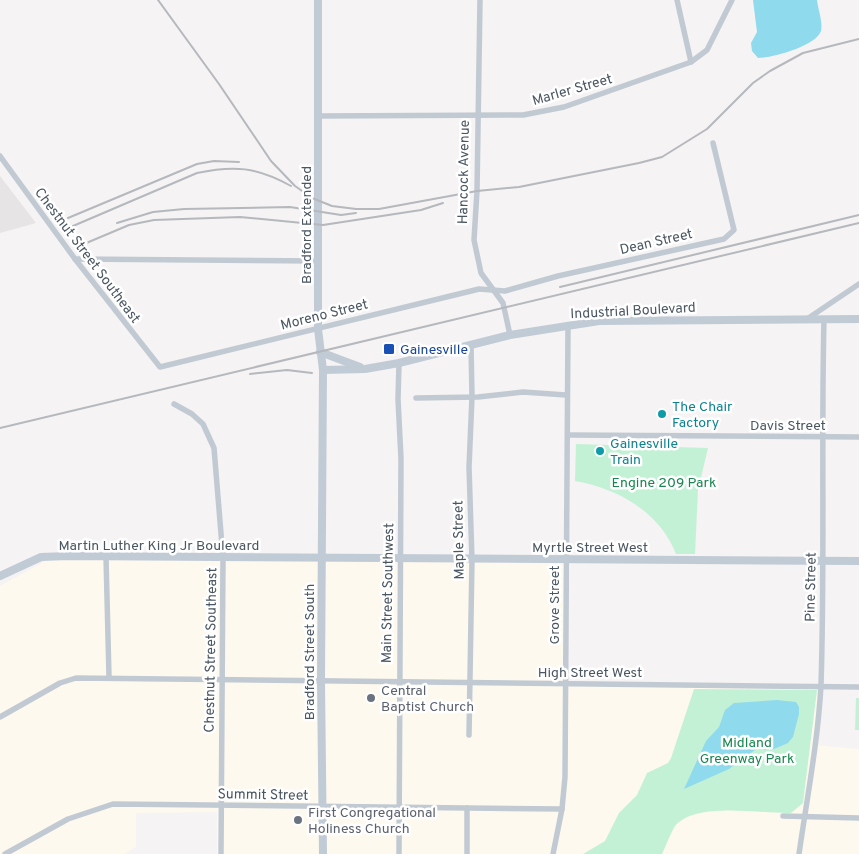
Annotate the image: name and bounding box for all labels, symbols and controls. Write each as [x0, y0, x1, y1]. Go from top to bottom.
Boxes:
street label: Marler Street [530, 71, 614, 110]
street label: Hancock Avenue [455, 120, 474, 224]
street label: Bradford Extended [299, 166, 316, 284]
street label: Chestnut Street Southeast [30, 185, 143, 327]
street label: Dean Street [618, 226, 694, 259]
street label: Moreno Street [279, 296, 370, 335]
street label: Industrial Boulevard [570, 300, 696, 323]
marker: Gainesville [382, 342, 396, 356]
place label: Gainesville [400, 342, 468, 359]
place label: The Chair Factory [672, 399, 733, 432]
marker: The Chair Factory [656, 408, 668, 420]
street label: Davis Street [750, 418, 826, 435]
place label: Gainesville Train [610, 436, 678, 469]
marker: Gainesville Train [594, 445, 606, 457]
park label: Engine 209 Park [612, 475, 716, 492]
street label: Maple Street [450, 500, 469, 580]
street label: Main Street Southwest [379, 523, 398, 663]
street label: Martin Luther King Jr Boulevard [59, 538, 259, 555]
street label: Myrtle Street West [532, 540, 648, 557]
street label: Pine Street [802, 552, 821, 622]
street label: Grove Street [547, 566, 564, 644]
street label: Chestnut Street Southeast [202, 567, 221, 733]
street label: Bradford Street South [302, 584, 319, 720]
street label: High Street West [538, 665, 642, 682]
place label: Central Baptist Church [381, 683, 474, 716]
marker: Central Baptist Church [365, 692, 377, 704]
park label: Midland Greenway Park [700, 735, 794, 768]
street label: Summit Street [217, 786, 309, 805]
place label: First Congregational Holiness Church [308, 805, 436, 838]
marker: First Congregational Holiness Church [292, 814, 304, 826]

